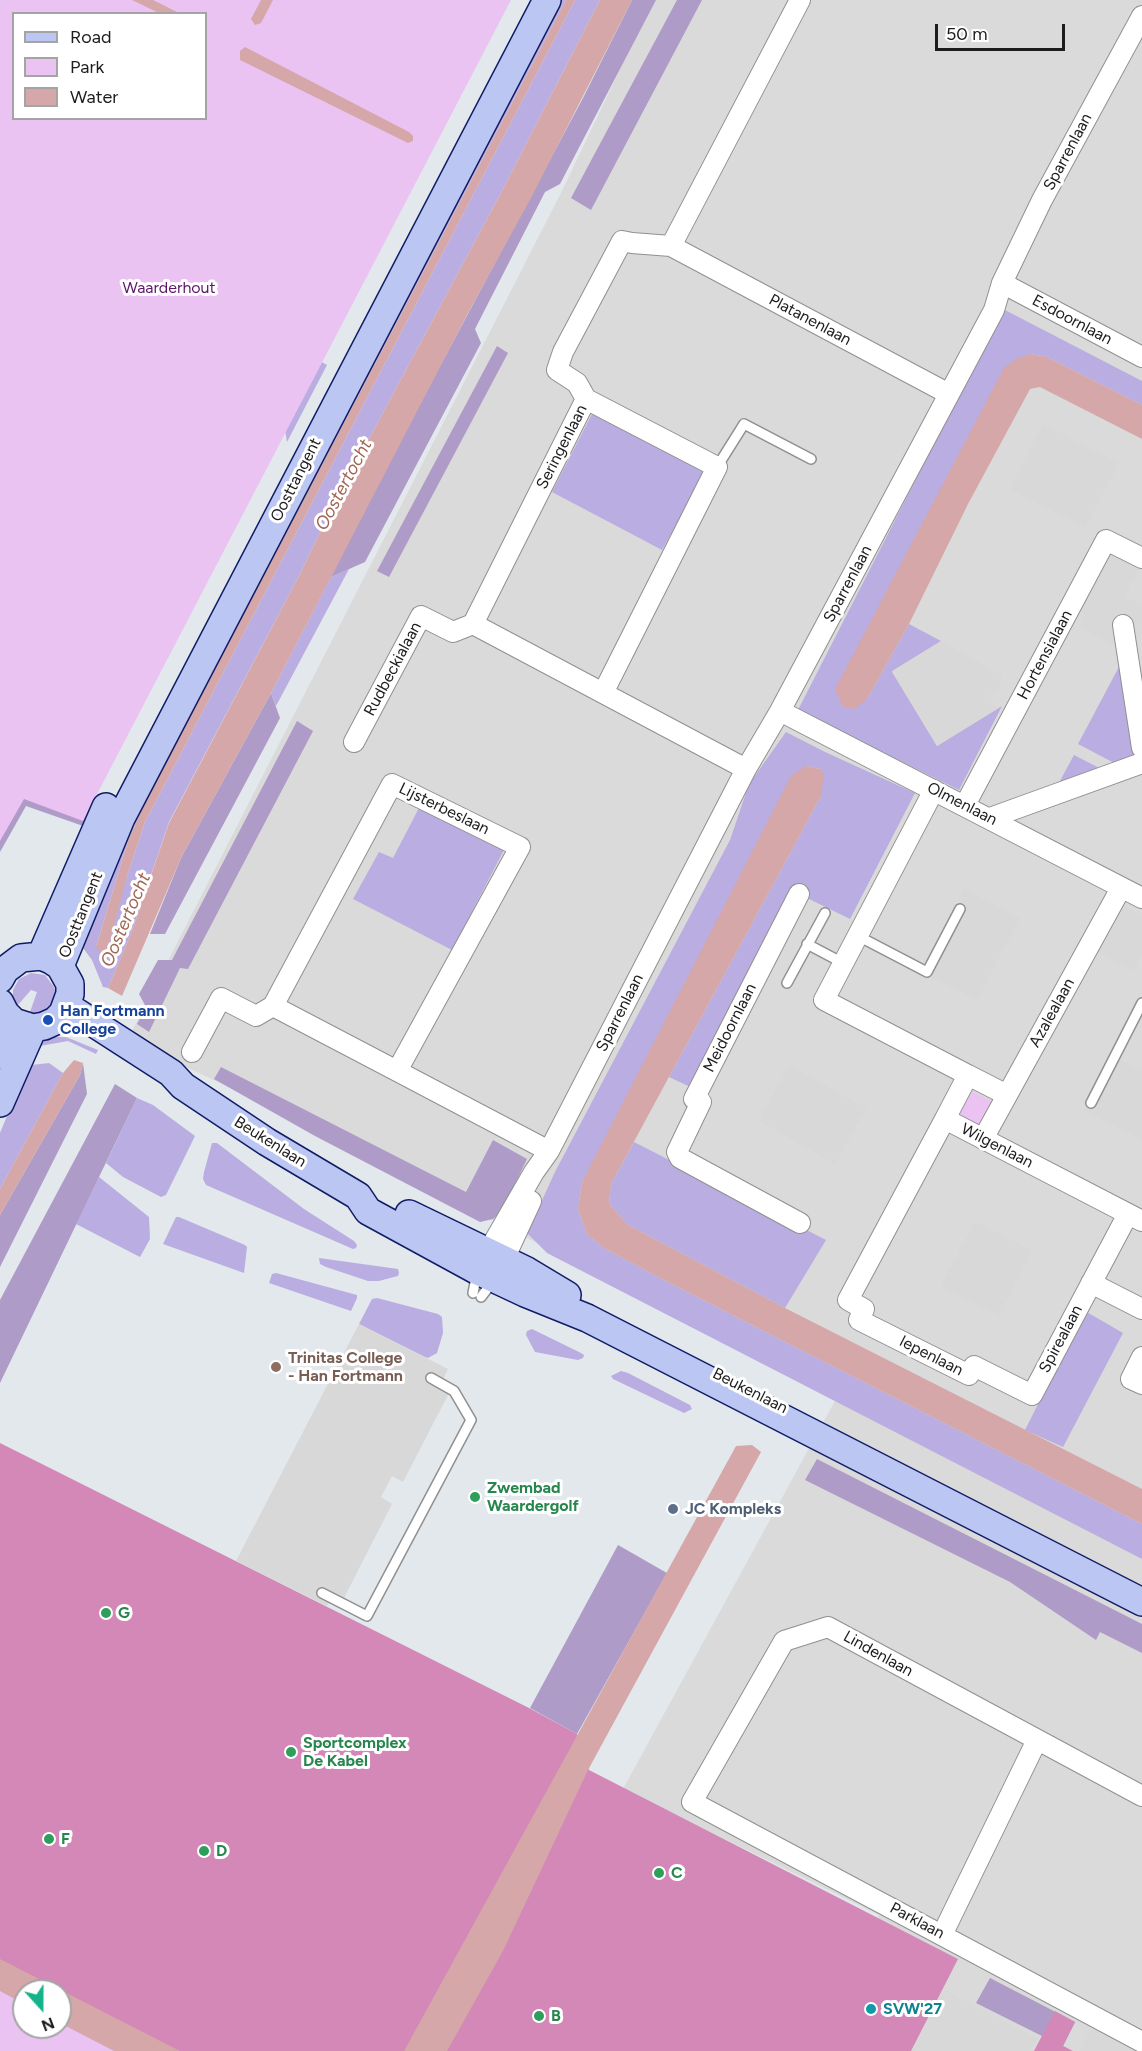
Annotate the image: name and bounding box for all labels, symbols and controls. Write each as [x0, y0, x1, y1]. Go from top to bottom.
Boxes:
legend [12, 12, 207, 120]
scale bar [938, 12, 1068, 50]
text: 50 m [946, 23, 988, 45]
text: Road [70, 26, 111, 48]
text: Park [70, 56, 104, 78]
text: Water [70, 86, 118, 108]
street label: Sparrenlaan [1040, 110, 1096, 194]
park label: Waarderhout [122, 278, 216, 298]
street label: Platanenlaan [766, 290, 854, 350]
street label: Esdoornlaan [1029, 291, 1115, 349]
street label: Seringenlaan [532, 401, 592, 493]
street label: Oosttangent [267, 435, 325, 525]
water label: Oostertocht [311, 436, 377, 534]
street label: Sparrenlaan [820, 542, 876, 626]
street label: Hortensialaan [1013, 607, 1077, 703]
street label: Rudbeckialaan [360, 619, 426, 719]
street label: Olmenlaan [924, 778, 1000, 830]
street label: Lijsterbeslaan [396, 779, 492, 839]
street label: Oosttangent [55, 869, 107, 961]
water label: Oostertocht [97, 870, 155, 970]
street label: Sparrenlaan [592, 971, 648, 1055]
street label: Azalealaan [1025, 975, 1079, 1051]
street label: Meidoornlaan [699, 980, 761, 1076]
place label: Han Fortmann College [60, 1001, 165, 1039]
marker: Han Fortmann College [41, 1013, 55, 1027]
street label: Beukenlaan [230, 1112, 310, 1172]
street label: Wilgenlaan [958, 1120, 1036, 1172]
street label: Spirealaan [1035, 1302, 1087, 1376]
street label: Iepenlaan [896, 1332, 966, 1380]
place label: Trinitas College - Han Fortmann [288, 1348, 403, 1386]
marker: Trinitas College - Han Fortmann [269, 1360, 283, 1374]
street label: Beukenlaan [709, 1364, 791, 1418]
place label: Zwembad Waardergolf [487, 1478, 579, 1516]
marker: Zwembad Waardergolf [468, 1490, 482, 1504]
place label: JC Kompleks [685, 1499, 781, 1519]
marker: JC Kompleks [666, 1502, 680, 1516]
place label: G [118, 1603, 130, 1623]
marker: G [99, 1606, 113, 1620]
street label: Lindenlaan [840, 1627, 916, 1681]
place label: Sportcomplex De Kabel [303, 1733, 407, 1771]
marker: Sportcomplex De Kabel [284, 1745, 298, 1759]
place label: F [61, 1829, 70, 1849]
marker: F [42, 1832, 56, 1846]
place label: D [216, 1841, 227, 1861]
marker: D [197, 1844, 211, 1858]
place label: C [671, 1863, 683, 1883]
marker: C [652, 1866, 666, 1880]
street label: Parklaan [886, 1899, 948, 1943]
north arrow [12, 1979, 72, 2039]
place label: SVW'27 [883, 1999, 942, 2019]
marker: SVW'27 [864, 2002, 878, 2016]
place label: B [551, 2006, 561, 2026]
marker: B [532, 2009, 546, 2023]
text: N [39, 2013, 57, 2035]

